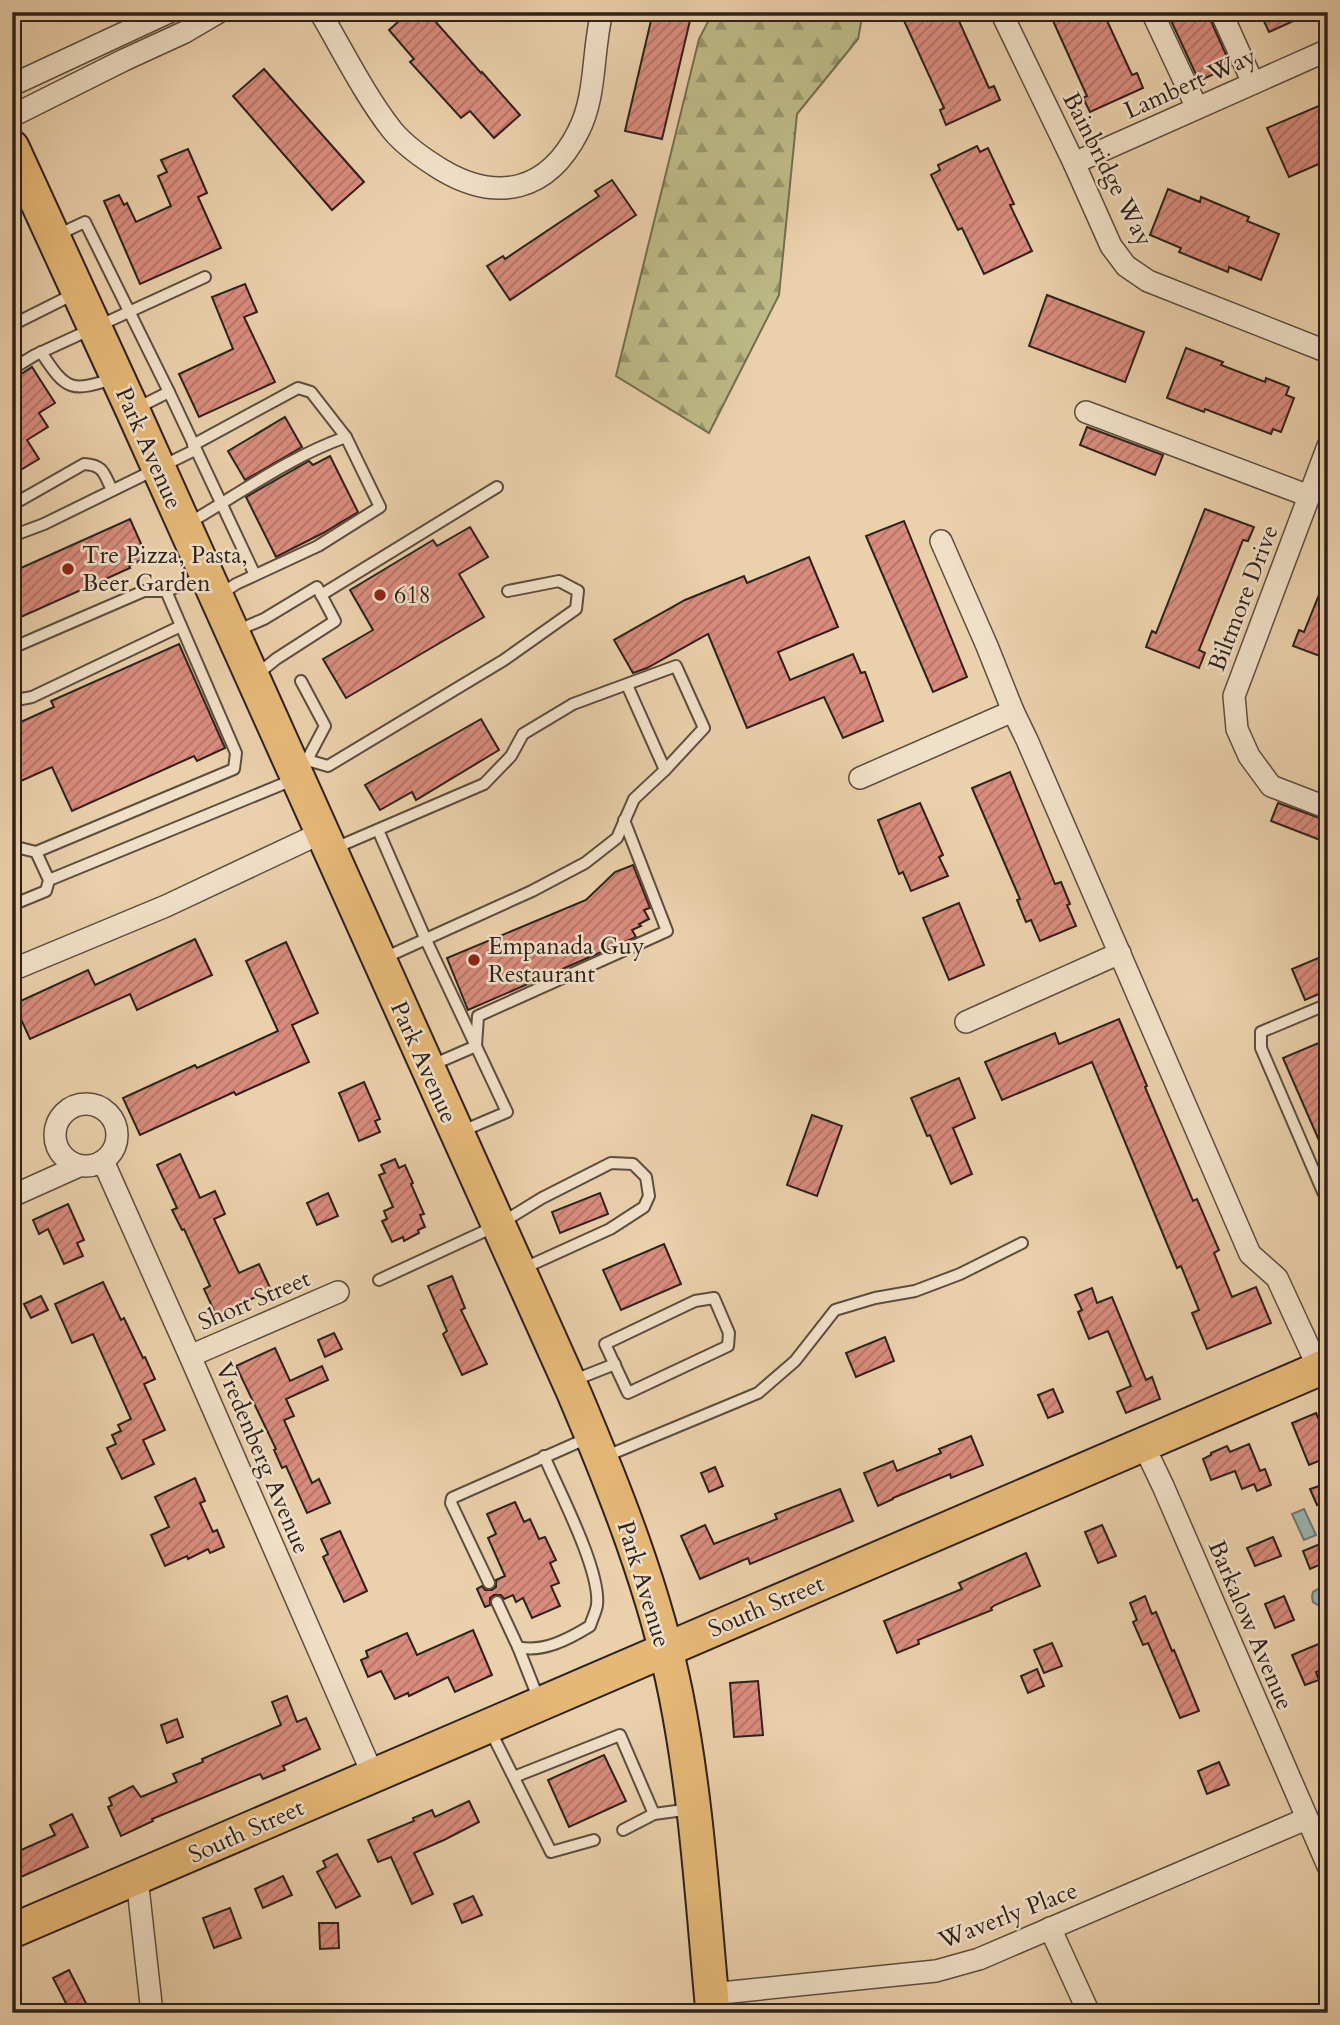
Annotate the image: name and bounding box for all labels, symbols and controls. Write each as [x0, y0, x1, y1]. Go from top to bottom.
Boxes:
street label: Lambert Way [1119, 40, 1262, 127]
street label: Bainbridge Way [1055, 87, 1161, 252]
street label: Park Avenue [107, 382, 190, 514]
street label: Biltmore Drive [1200, 520, 1286, 676]
place label: Tre Pizza, Pasta, Beer Garden [82, 539, 248, 600]
marker: Tre Pizza, Pasta, Beer Garden [60, 561, 76, 577]
place label: 618 [394, 579, 431, 612]
marker: 618 [372, 587, 388, 603]
place label: Empanada Guy Restaurant [488, 930, 645, 991]
marker: Empanada Guy Restaurant [466, 952, 482, 968]
street label: Park Avenue [382, 996, 465, 1128]
street label: Short Street [193, 1262, 316, 1339]
street label: Vredenberg Avenue [207, 1357, 318, 1559]
street label: Park Avenue [609, 1517, 678, 1651]
street label: Barkalow Avenue [1200, 1535, 1301, 1715]
street label: South Street [703, 1567, 830, 1646]
street label: South Street [183, 1791, 310, 1872]
street label: Waverly Place [933, 1874, 1082, 1957]

